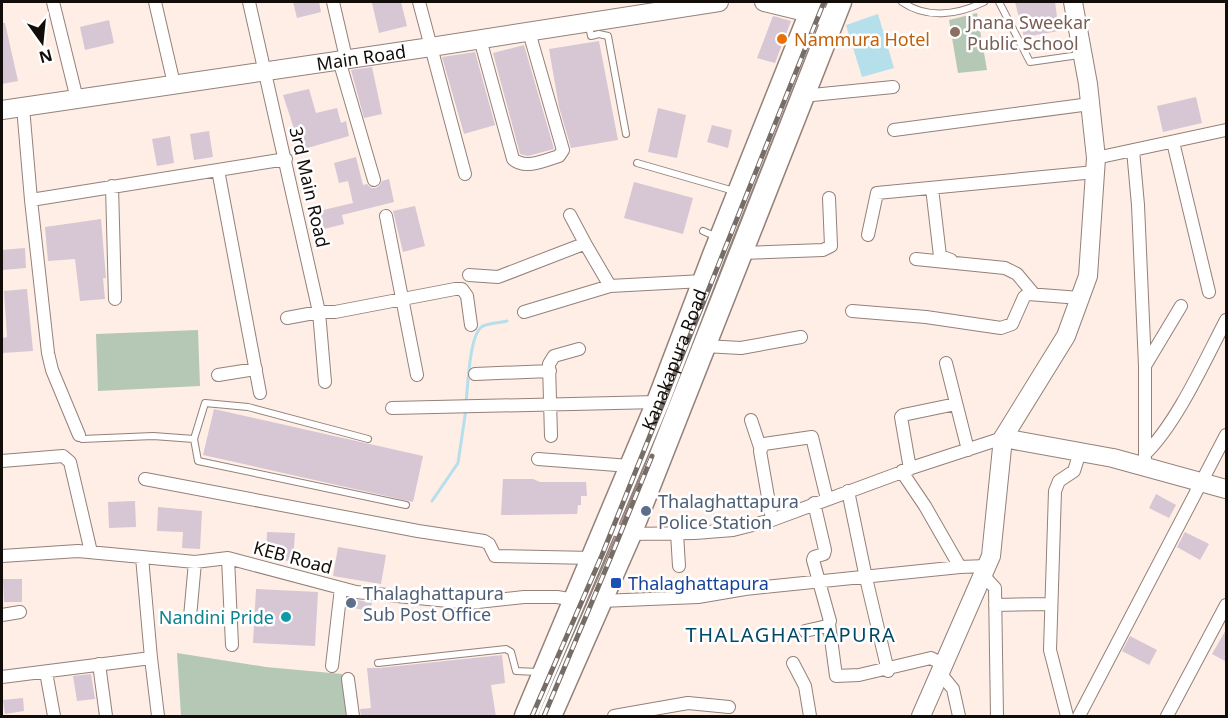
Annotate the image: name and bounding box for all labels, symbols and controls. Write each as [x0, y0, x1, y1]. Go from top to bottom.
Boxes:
place label: Jnana Sweekar Public School [965, 10, 1091, 55]
north arrow [12, 12, 72, 72]
marker: Jnana Sweekar Public School [948, 25, 962, 39]
place label: Nammura Hotel [794, 27, 930, 51]
marker: Nammura Hotel [775, 32, 789, 46]
street label: Main Road [315, 39, 408, 76]
text: N [37, 44, 55, 69]
street label: 3rd Main Road [284, 124, 336, 250]
street label: Kanakapura Road [636, 285, 712, 434]
place label: Thalaghattapura Police Station [658, 489, 799, 534]
marker: Thalaghattapura Police Station [639, 504, 653, 518]
street label: KEB Road [251, 535, 335, 579]
place label: Thalaghattapura [628, 571, 769, 595]
marker: Thalaghattapura [609, 576, 623, 590]
place label: Thalaghattapura Sub Post Office [363, 581, 504, 626]
marker: Thalaghattapura Sub Post Office [344, 596, 358, 610]
place label: Nandini Pride [159, 605, 274, 629]
marker: Nandini Pride [279, 610, 293, 624]
district label: THALAGHATTAPURA [686, 621, 896, 648]

